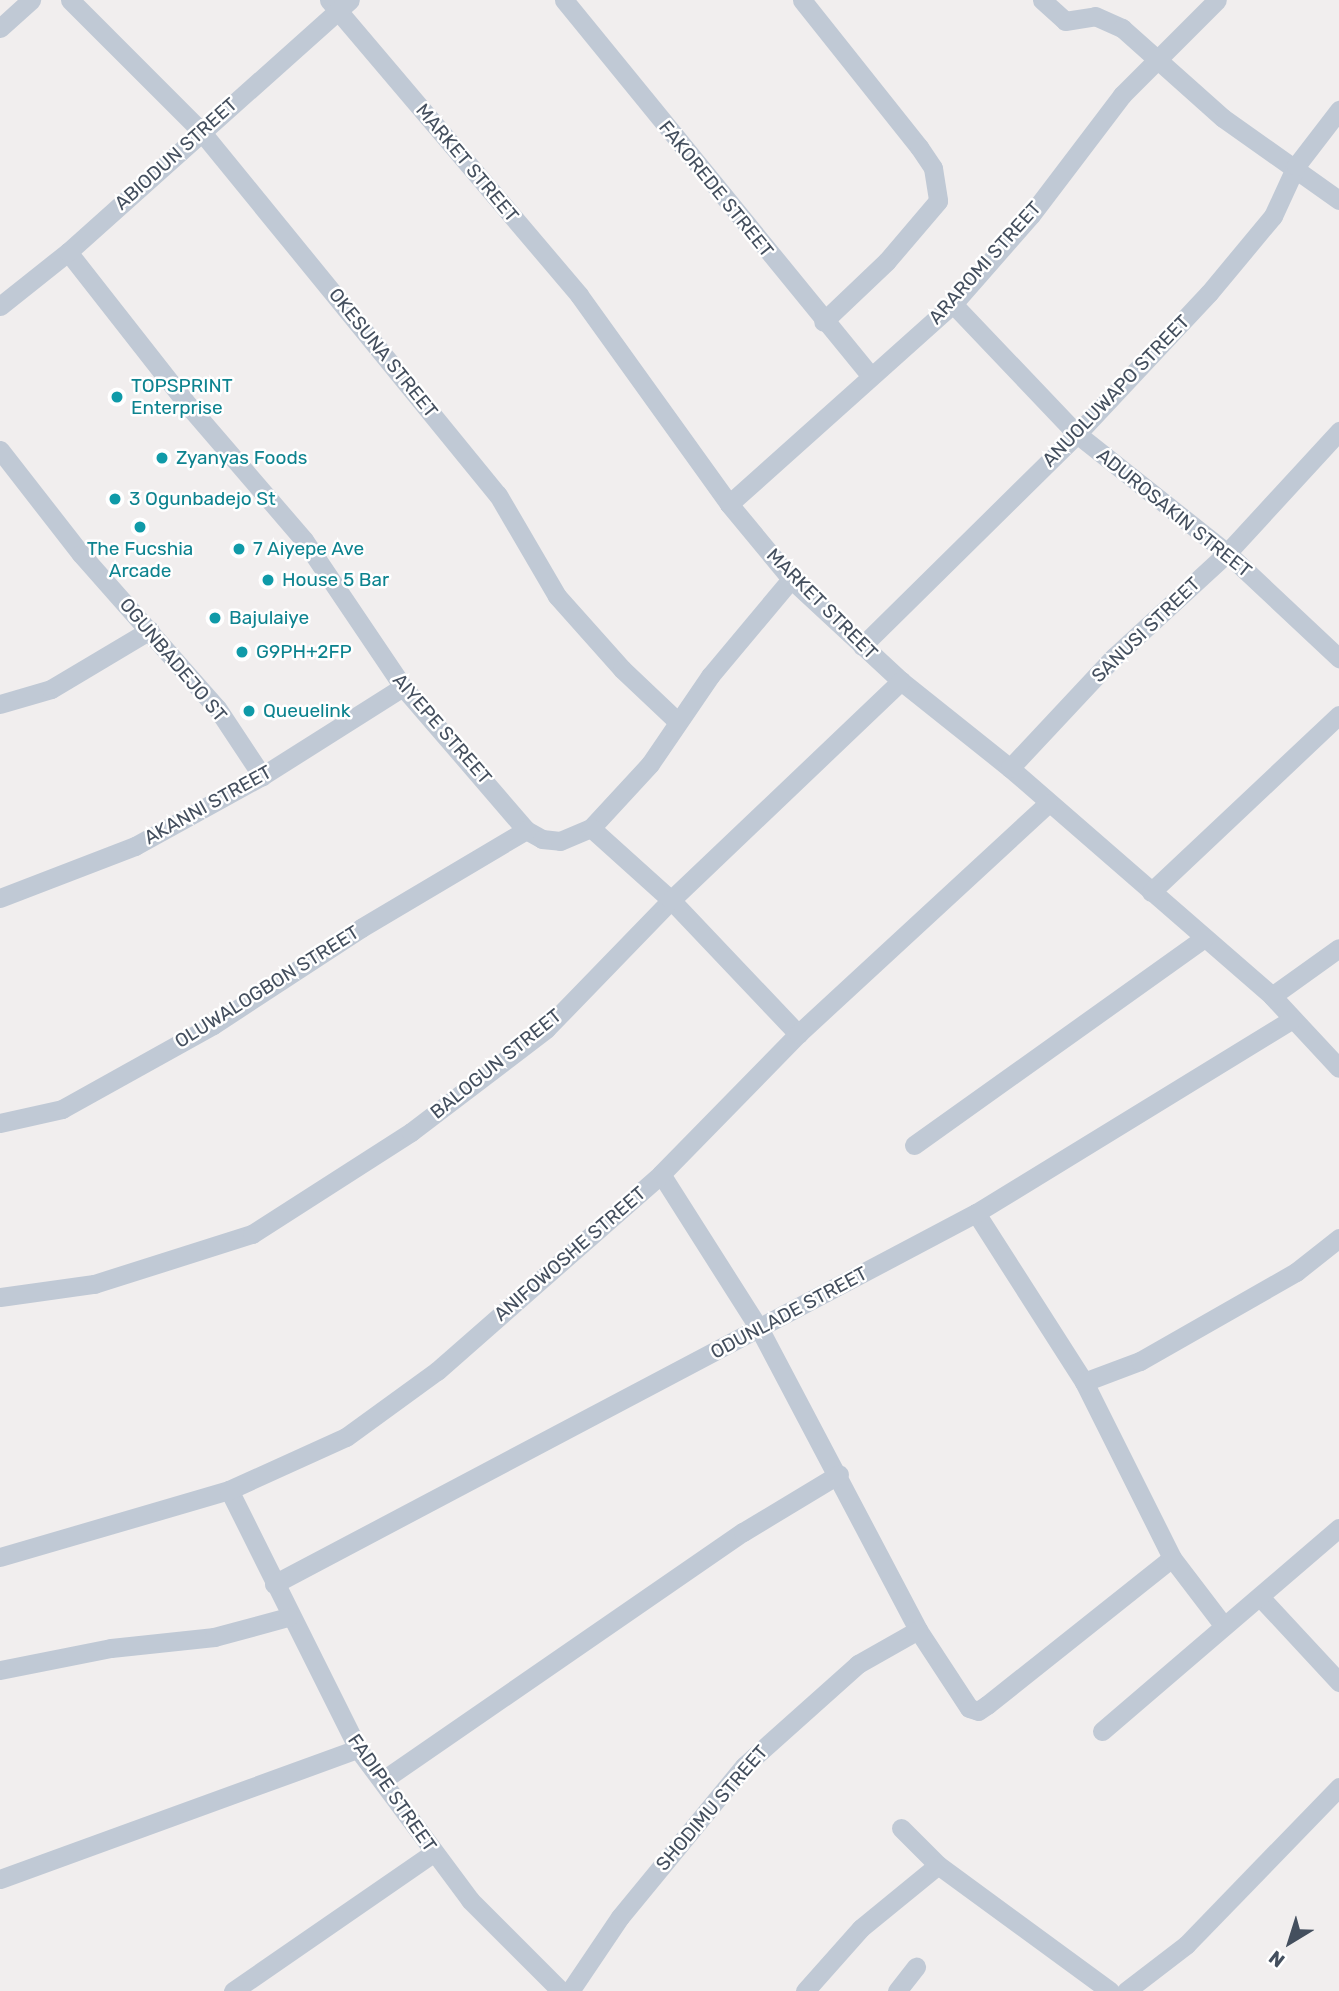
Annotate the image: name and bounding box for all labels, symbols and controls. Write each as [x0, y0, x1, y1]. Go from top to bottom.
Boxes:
street label: ABIODUN STREET [110, 93, 242, 215]
street label: MARKET STREET [411, 99, 523, 227]
street label: FAKOREDE STREET [654, 116, 778, 262]
street label: ARAROMI STREET [924, 197, 1046, 329]
street label: OKESUNA STREET [324, 283, 442, 423]
street label: ANUOLUWAPO STREET [1038, 310, 1194, 472]
place label: TOPSPRINT Enterprise [131, 375, 233, 419]
marker: TOPSPRINT Enterprise [109, 389, 125, 405]
street label: ADUROSAKIN STREET [1092, 444, 1256, 582]
place label: Zyanyas Foods [176, 447, 307, 469]
marker: Zyanyas Foods [154, 450, 170, 466]
place label: 3 Ogunbadejo St [129, 488, 276, 510]
marker: 3 Ogunbadejo St [107, 491, 123, 507]
marker: The Fucshia Arcade [132, 519, 148, 535]
place label: The Fucshia Arcade [87, 538, 193, 582]
place label: 7 Aiyepe Ave [253, 538, 365, 560]
marker: 7 Aiyepe Ave [231, 541, 247, 557]
street label: MARKET STREET [762, 544, 882, 664]
place label: House 5 Bar [282, 569, 389, 591]
marker: House 5 Bar [260, 572, 276, 588]
street label: SANUSI STREET [1087, 573, 1205, 687]
street label: OGUNBADEJO ST [115, 594, 231, 726]
place label: Bajulaiye [229, 607, 309, 629]
marker: Bajulaiye [207, 610, 223, 626]
place label: G9PH+2FP [256, 641, 352, 663]
marker: G9PH+2FP [234, 644, 250, 660]
street label: AIYEPE STREET [388, 669, 496, 789]
place label: Queuelink [263, 700, 351, 722]
marker: Queuelink [241, 703, 257, 719]
street label: AKANNI STREET [140, 761, 276, 849]
street label: OLUWALOGBON STREET [171, 921, 363, 1053]
street label: BALOGUN STREET [426, 1004, 566, 1124]
street label: ANIFOWOSHE STREET [490, 1182, 650, 1326]
street label: ODUNLADE STREET [707, 1262, 871, 1364]
street label: FADIPE STREET [343, 1730, 441, 1856]
street label: SHODIMU STREET [651, 1741, 773, 1875]
north arrow [1255, 1907, 1325, 1977]
text: N [1264, 1946, 1289, 1972]

